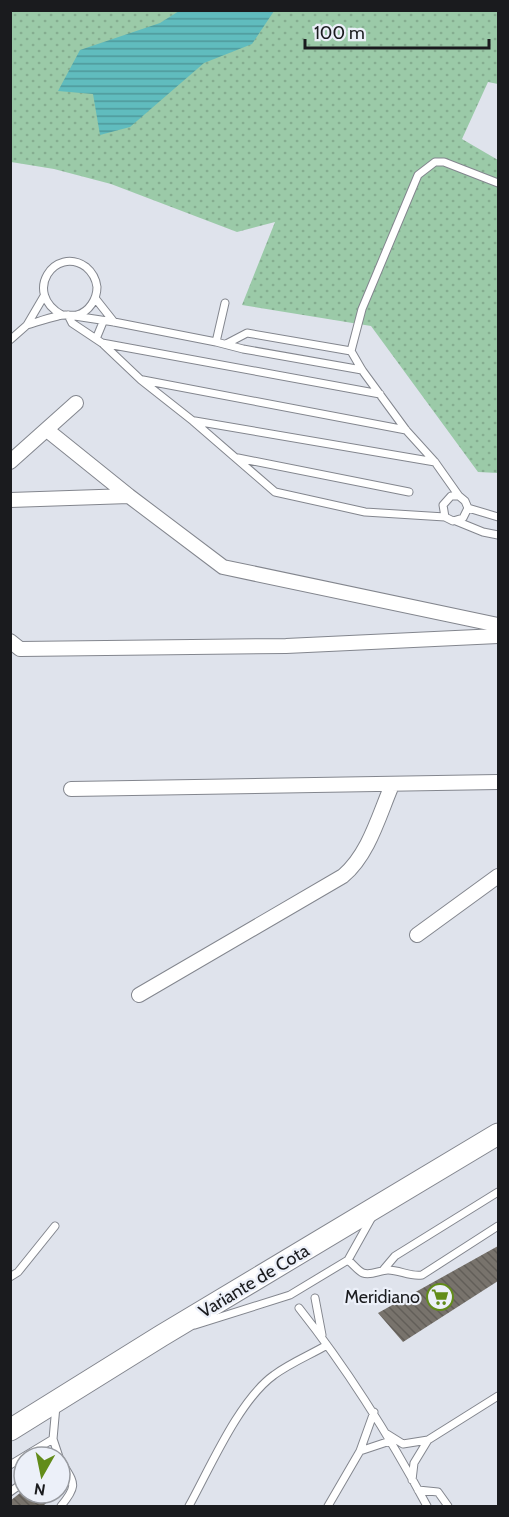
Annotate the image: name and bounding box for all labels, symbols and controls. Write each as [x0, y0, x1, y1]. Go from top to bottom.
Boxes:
scale bar [305, 12, 490, 50]
text: 100 m [314, 22, 365, 44]
street label: Variante de Cota [195, 1239, 313, 1323]
supermarket icon: Meridiano [425, 1282, 455, 1312]
place label: Meridiano [344, 1286, 420, 1308]
north arrow [12, 1445, 72, 1505]
text: N [33, 1479, 47, 1500]

